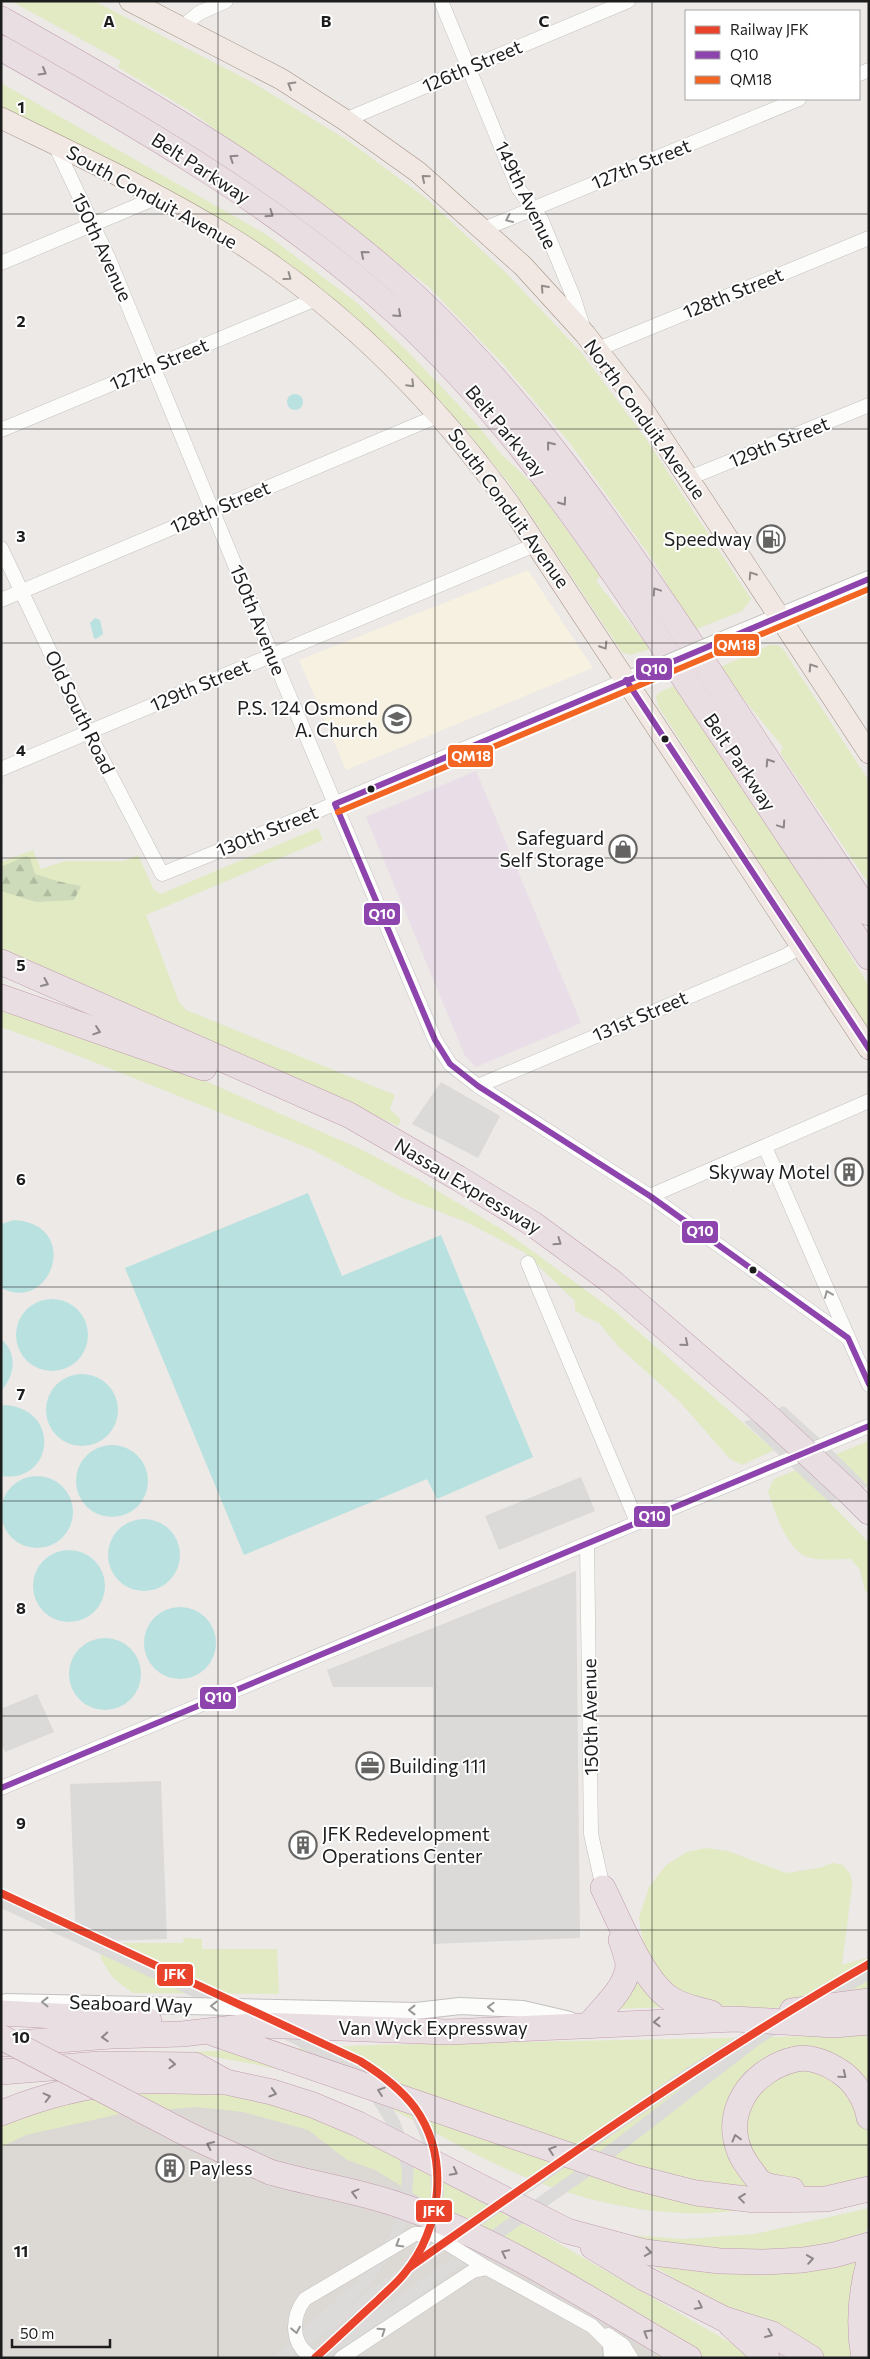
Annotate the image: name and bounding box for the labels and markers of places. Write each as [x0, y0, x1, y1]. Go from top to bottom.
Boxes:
fuel station icon: Speedway [756, 524, 786, 554]
place label: Speedway [664, 527, 752, 550]
place label: P.S. 124 Osmond A. Church [237, 696, 378, 741]
school or university icon: P.S. 124 Osmond A. Church [382, 704, 412, 734]
unlabelled marker [660, 734, 670, 744]
unlabelled marker [366, 784, 376, 794]
place label: Safeguard Self Storage [499, 826, 604, 871]
shop icon: Safeguard Self Storage [608, 834, 638, 864]
building icon: Skyway Motel [834, 1157, 864, 1187]
place label: Skyway Motel [709, 1160, 830, 1183]
unlabelled marker [748, 1265, 758, 1275]
office icon: Building 111 [355, 1751, 385, 1781]
place label: Building 111 [389, 1754, 487, 1777]
place label: JFK Redevelopment Operations Center [322, 1822, 490, 1867]
building icon: JFK Redevelopment Operations Center [288, 1830, 318, 1860]
building icon: Payless [155, 2153, 185, 2183]
place label: Payless [189, 2156, 253, 2179]

